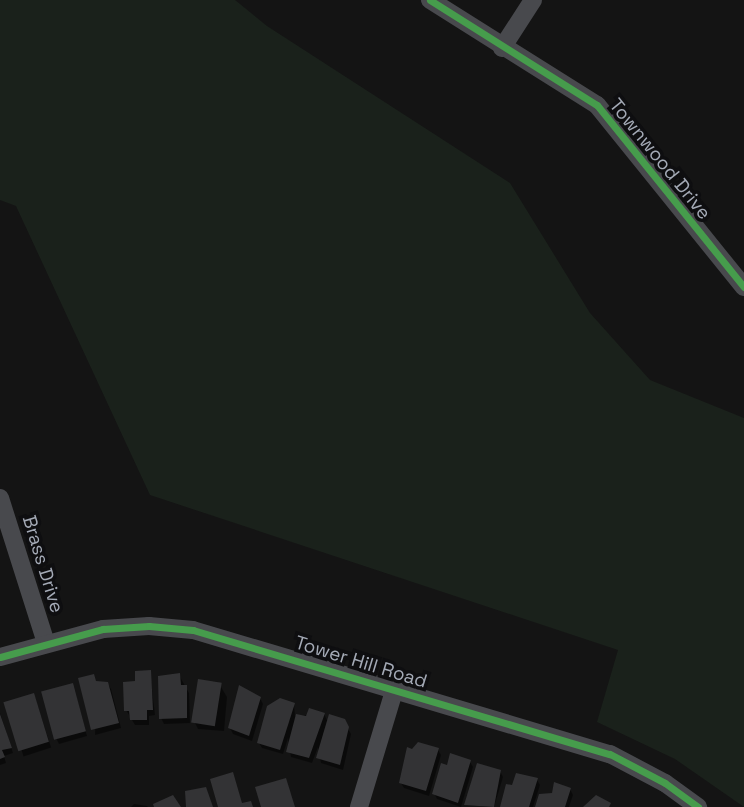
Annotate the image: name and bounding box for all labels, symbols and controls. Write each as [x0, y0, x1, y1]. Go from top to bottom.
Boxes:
street label: Townwood Drive [604, 94, 716, 224]
street label: Brass Drive [17, 513, 69, 615]
street label: Tower Hill Road [292, 631, 430, 693]

